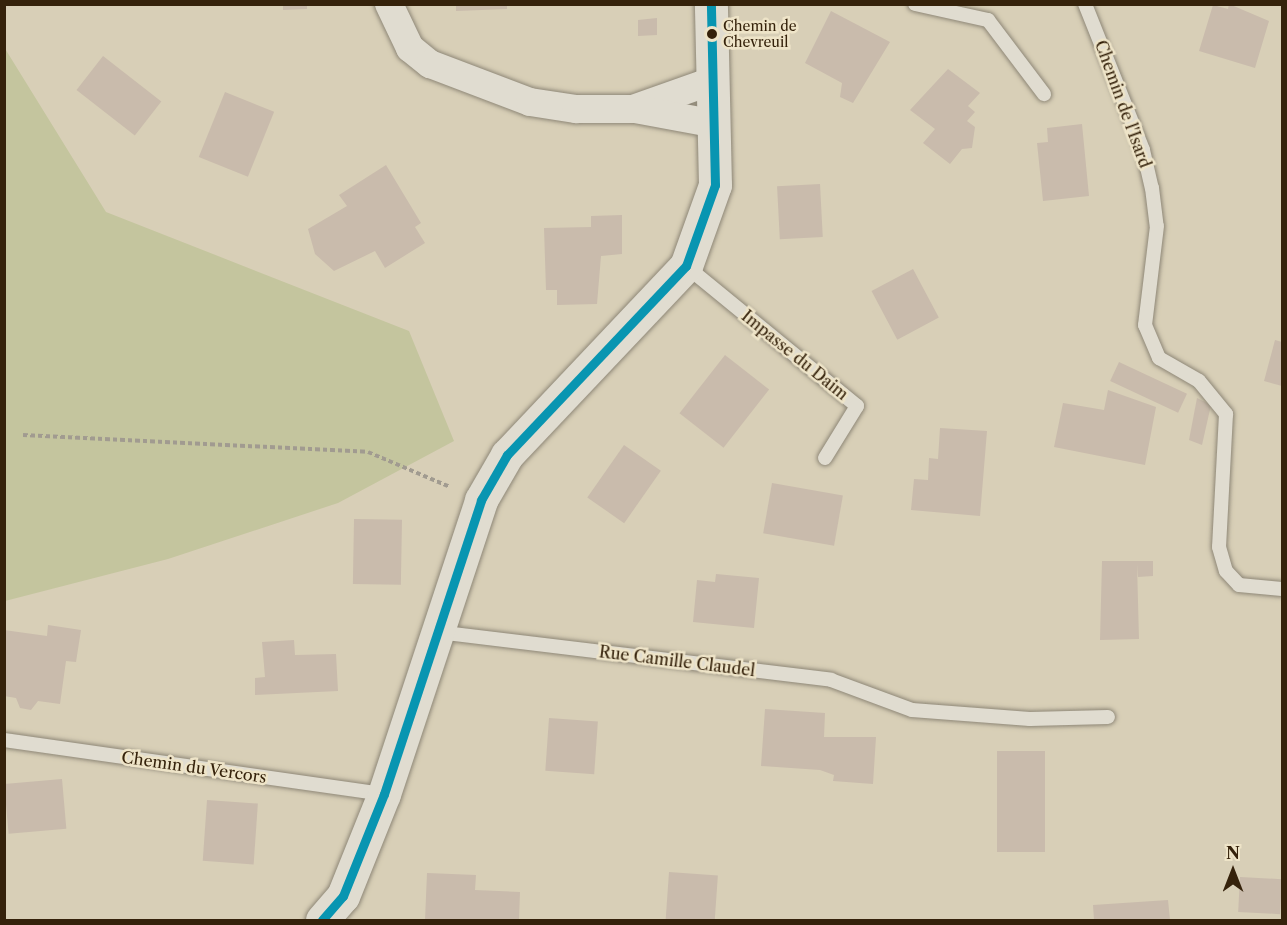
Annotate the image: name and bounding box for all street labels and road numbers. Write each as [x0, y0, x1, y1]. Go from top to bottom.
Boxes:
street label: Chemin de l'Isard [1091, 38, 1155, 170]
street label: Impasse du Daim [738, 306, 852, 404]
street label: Rue Camille Claudel [598, 642, 756, 680]
street label: Chemin du Vercors [120, 747, 268, 787]

